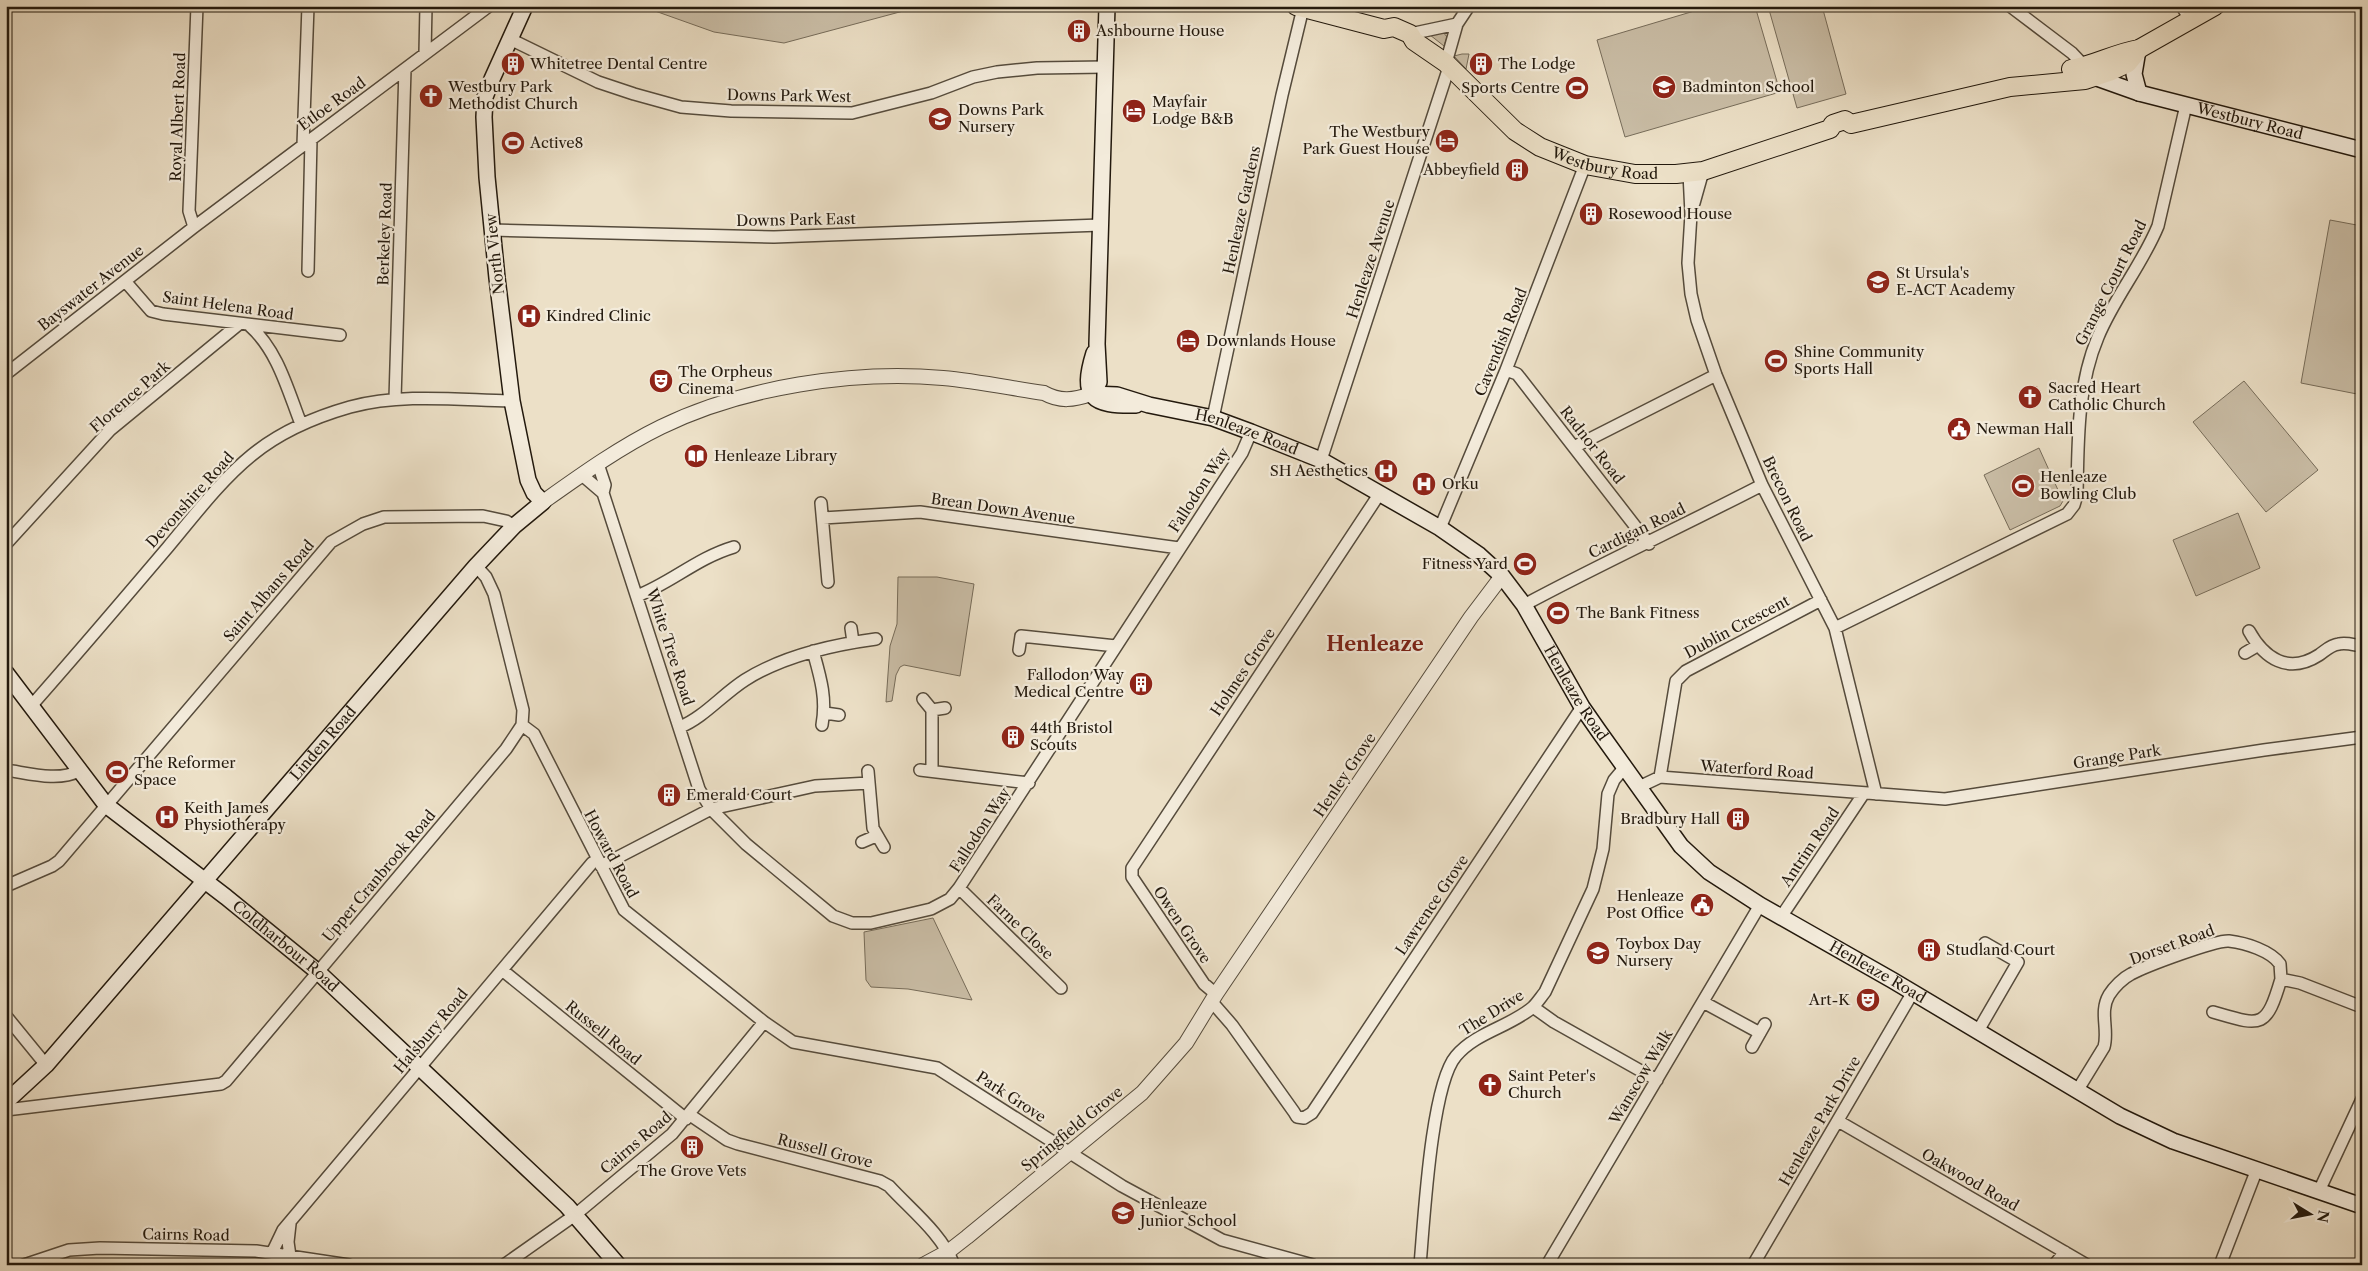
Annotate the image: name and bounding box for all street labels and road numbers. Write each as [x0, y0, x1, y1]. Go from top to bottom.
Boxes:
street label: Royal Albert Road [166, 52, 189, 182]
street label: Etloe Road [294, 73, 369, 134]
street label: Downs Park West [727, 85, 852, 106]
street label: Westbury Road [2194, 98, 2305, 144]
street label: Westbury Road [1548, 142, 1658, 183]
street label: Henleaze Gardens [1219, 144, 1264, 276]
street label: Berkeley Road [373, 182, 396, 286]
street label: Henleaze Avenue [1342, 197, 1399, 321]
street label: Downs Park East [736, 209, 857, 230]
street label: North View [481, 212, 508, 296]
street label: Grange Court Road [2071, 217, 2150, 349]
street label: Bayswater Avenue [34, 240, 147, 335]
street label: Cavendish Road [1470, 285, 1531, 399]
street label: Saint Helena Road [161, 287, 295, 324]
street label: Florence Park [86, 356, 175, 437]
street label: Radnor Road [1556, 402, 1629, 487]
street label: Henleaze Road [1194, 405, 1301, 459]
street label: Fallodon Way [1164, 443, 1233, 536]
street label: Devonshire Road [142, 448, 238, 552]
street label: Brecon Road [1759, 453, 1816, 545]
street label: Brean Down Avenue [930, 489, 1077, 528]
street label: Cardigan Road [1585, 499, 1688, 562]
street label: Saint Albans Road [219, 536, 318, 646]
street label: White Tree Road [642, 585, 698, 708]
street label: Dublin Crescent [1681, 591, 1793, 662]
street label: Holmes Grove [1206, 624, 1279, 719]
street label: Henleaze Road [1540, 642, 1613, 744]
street label: Linden Road [286, 702, 360, 784]
street label: Henley Grove [1309, 729, 1380, 821]
street label: Grange Park [2072, 740, 2163, 773]
street label: Waterford Road [1699, 756, 1814, 783]
street label: Fallodon Way [945, 783, 1014, 876]
street label: Antrim Road [1775, 803, 1843, 891]
street label: Upper Cranbrook Road [318, 806, 439, 945]
street label: Howard Road [580, 806, 643, 901]
street label: Lawrence Grove [1391, 851, 1472, 959]
street label: Owen Grove [1150, 882, 1215, 967]
street label: Farne Close [983, 890, 1058, 963]
street label: Coldharbour Road [229, 896, 343, 996]
street label: Dorset Road [2127, 920, 2217, 969]
street label: Henleaze Road [1826, 936, 1929, 1007]
street label: Halsbury Road [390, 984, 472, 1077]
street label: The Drive [1456, 985, 1527, 1040]
street label: Russell Road [562, 996, 645, 1069]
street label: Wanscow Walk [1604, 1025, 1677, 1128]
street label: Henleaze Park Drive [1775, 1053, 1864, 1189]
street label: Park Grove [973, 1067, 1050, 1126]
street label: Springfield Grove [1017, 1082, 1126, 1175]
street label: Cairns Road [596, 1107, 675, 1178]
street label: Russell Grove [775, 1129, 875, 1172]
street label: Oakwood Road [1918, 1144, 2022, 1215]
street label: Cairns Road [142, 1224, 230, 1245]

